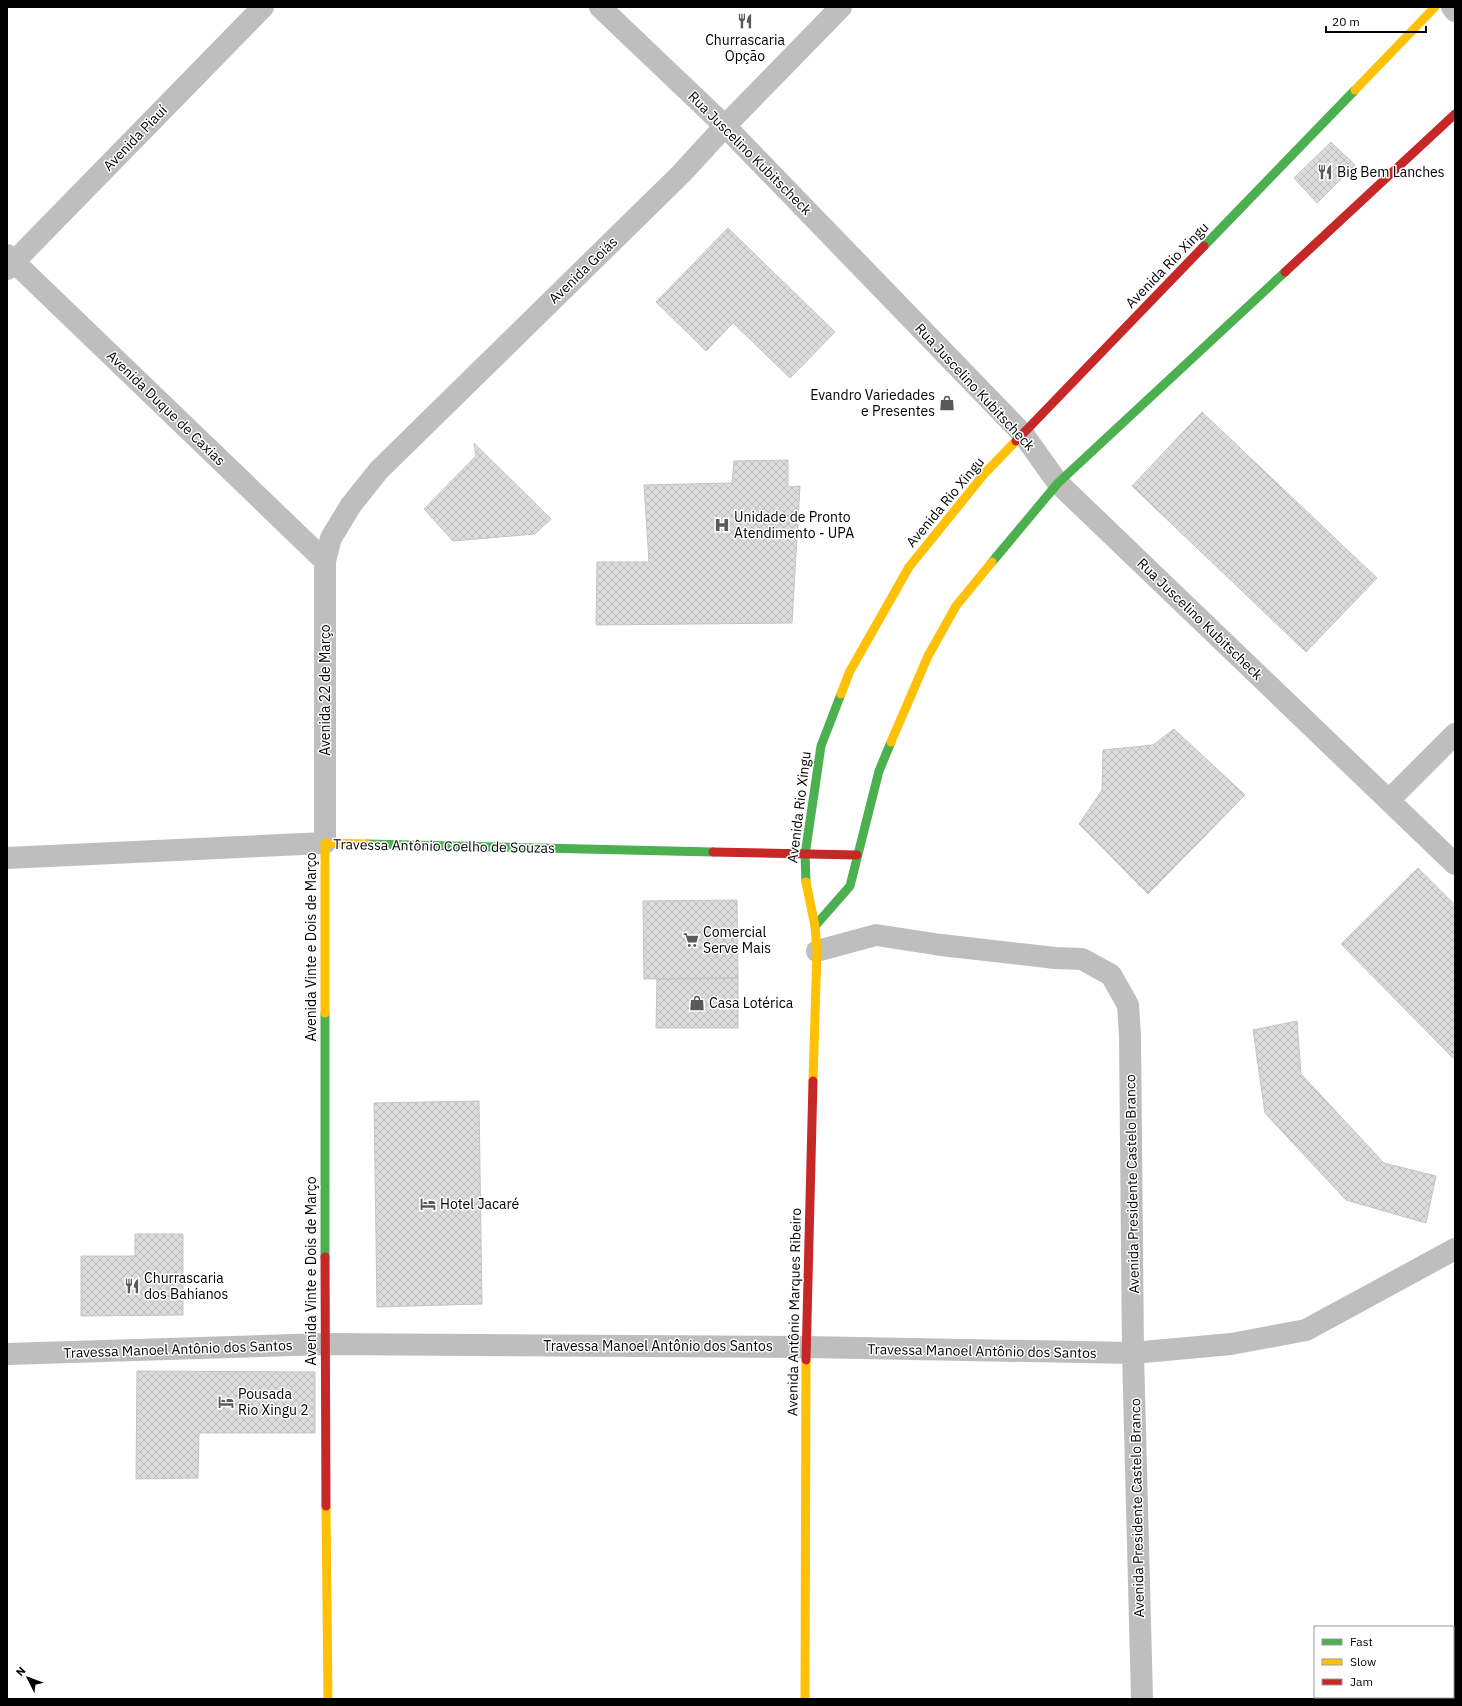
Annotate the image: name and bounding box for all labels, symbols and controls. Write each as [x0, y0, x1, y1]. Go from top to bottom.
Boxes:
scale bar [1326, 8, 1426, 34]
restaurant icon: Churrascaria Opção [736, 12, 754, 30]
text: 20 m [1332, 14, 1360, 29]
place label: Churrascaria Opção [705, 31, 785, 65]
street label: Rua Juscelino Kubitscheck [684, 87, 816, 219]
street label: Avenida Piauí [99, 101, 171, 175]
restaurant icon: Big Bem Lanches [1316, 163, 1334, 181]
place label: Big Bem Lanches [1337, 163, 1445, 181]
street label: Avenida Rio Xingu [1121, 218, 1213, 312]
street label: Avenida Goiás [545, 233, 621, 307]
street label: Rua Juscelino Kubitscheck [911, 320, 1039, 455]
street label: Avenida Duque de Caxias [103, 347, 229, 470]
place label: Evandro Variedades e Presentes [810, 386, 935, 420]
shop icon: Evandro Variedades e Presentes [938, 394, 956, 412]
street label: Avenida Rio Xingu [902, 453, 988, 551]
place label: Unidade de Pronto Atendimento - UPA [734, 508, 854, 542]
hospital icon: Unidade de Pronto Atendimento - UPA [713, 516, 731, 534]
street label: Rua Juscelino Kubitscheck [1133, 554, 1267, 684]
street label: Avenida 22 de Março [316, 624, 334, 756]
street label: Avenida Rio Xingu [783, 750, 815, 864]
street label: Travessa Antônio Coelho de Souzas [333, 835, 555, 857]
street label: Avenida Vinte e Dois de Março [302, 852, 320, 1042]
place label: Comercial Serve Mais [703, 923, 771, 957]
supermarket icon: Comercial Serve Mais [682, 931, 700, 949]
shop icon: Casa Lotérica [688, 994, 706, 1012]
place label: Casa Lotérica [709, 994, 794, 1012]
street label: Avenida Presidente Castelo Branco [1121, 1074, 1143, 1294]
street label: Avenida Vinte e Dois de Março [302, 1176, 320, 1366]
hotel icon: Hotel Jacaré [419, 1195, 437, 1213]
place label: Hotel Jacaré [440, 1195, 520, 1213]
street label: Avenida Antônio Marques Ribeiro [783, 1208, 805, 1416]
place label: Churrascaria dos Bahianos [144, 1269, 228, 1303]
restaurant icon: Churrascaria dos Bahianos [123, 1277, 141, 1295]
street label: Travessa Manoel Antônio dos Santos [63, 1336, 293, 1362]
street label: Travessa Manoel Antônio dos Santos [543, 1337, 773, 1355]
street label: Travessa Manoel Antônio dos Santos [867, 1340, 1097, 1362]
place label: Pousada Rio Xingu 2 [238, 1385, 309, 1419]
hotel icon: Pousada Rio Xingu 2 [217, 1393, 235, 1411]
street label: Avenida Presidente Castelo Branco [1126, 1398, 1148, 1618]
legend [1314, 1626, 1454, 1698]
text: Fast [1350, 1634, 1373, 1649]
text: Slow [1350, 1654, 1376, 1669]
north arrow [8, 1658, 48, 1698]
text: N [13, 1664, 28, 1679]
text: Jam [1350, 1674, 1373, 1689]

